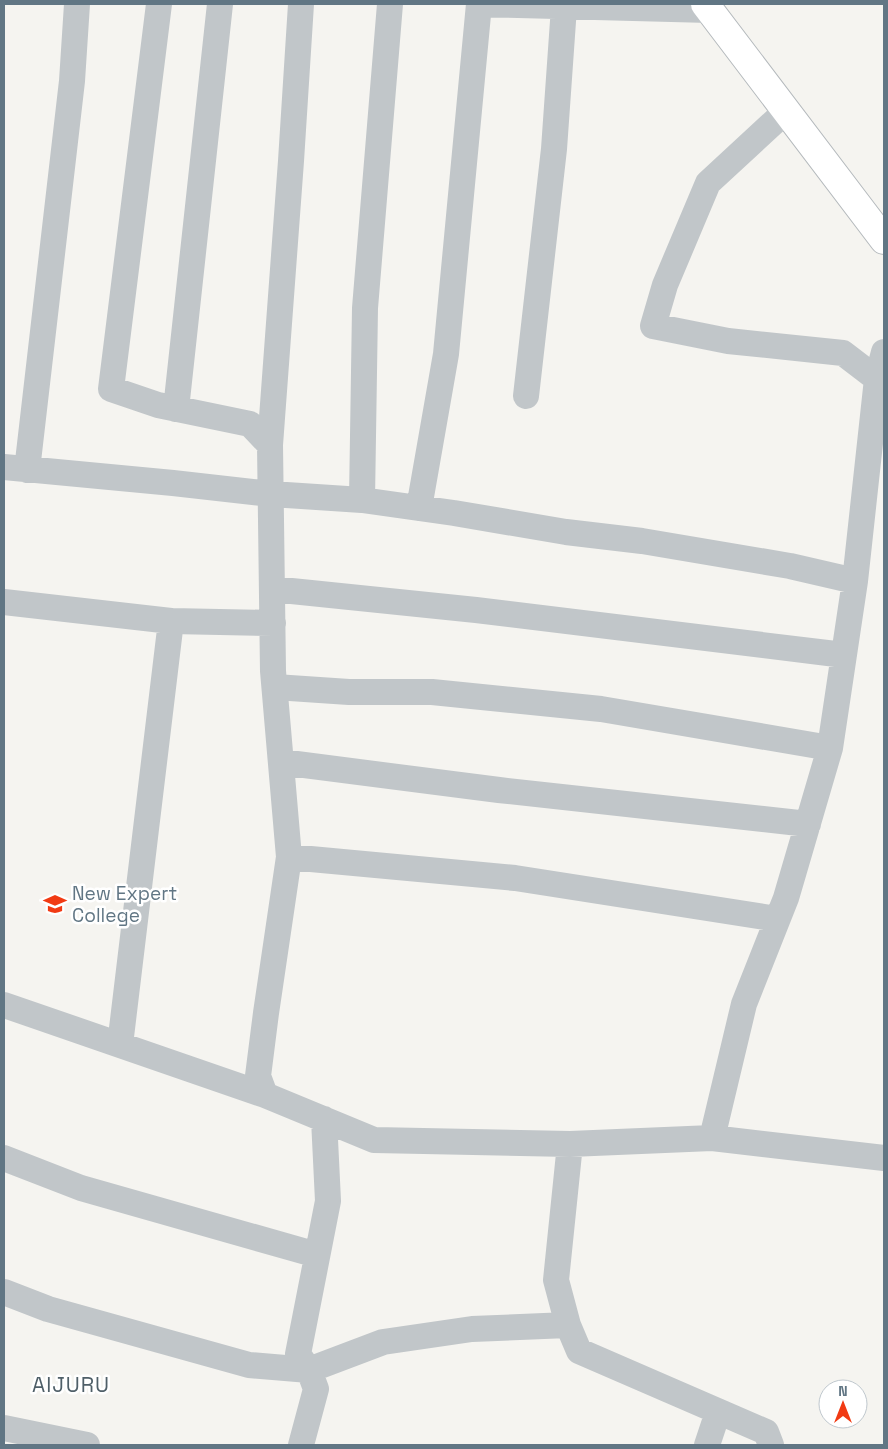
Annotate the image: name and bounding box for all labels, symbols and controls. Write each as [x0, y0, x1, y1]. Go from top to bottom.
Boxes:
place label: New Expert College [72, 881, 177, 928]
school or university icon: New Expert College [42, 891, 68, 917]
district label: AIJURU [32, 1371, 110, 1398]
north arrow [818, 1379, 868, 1429]
text: N [838, 1382, 848, 1400]

